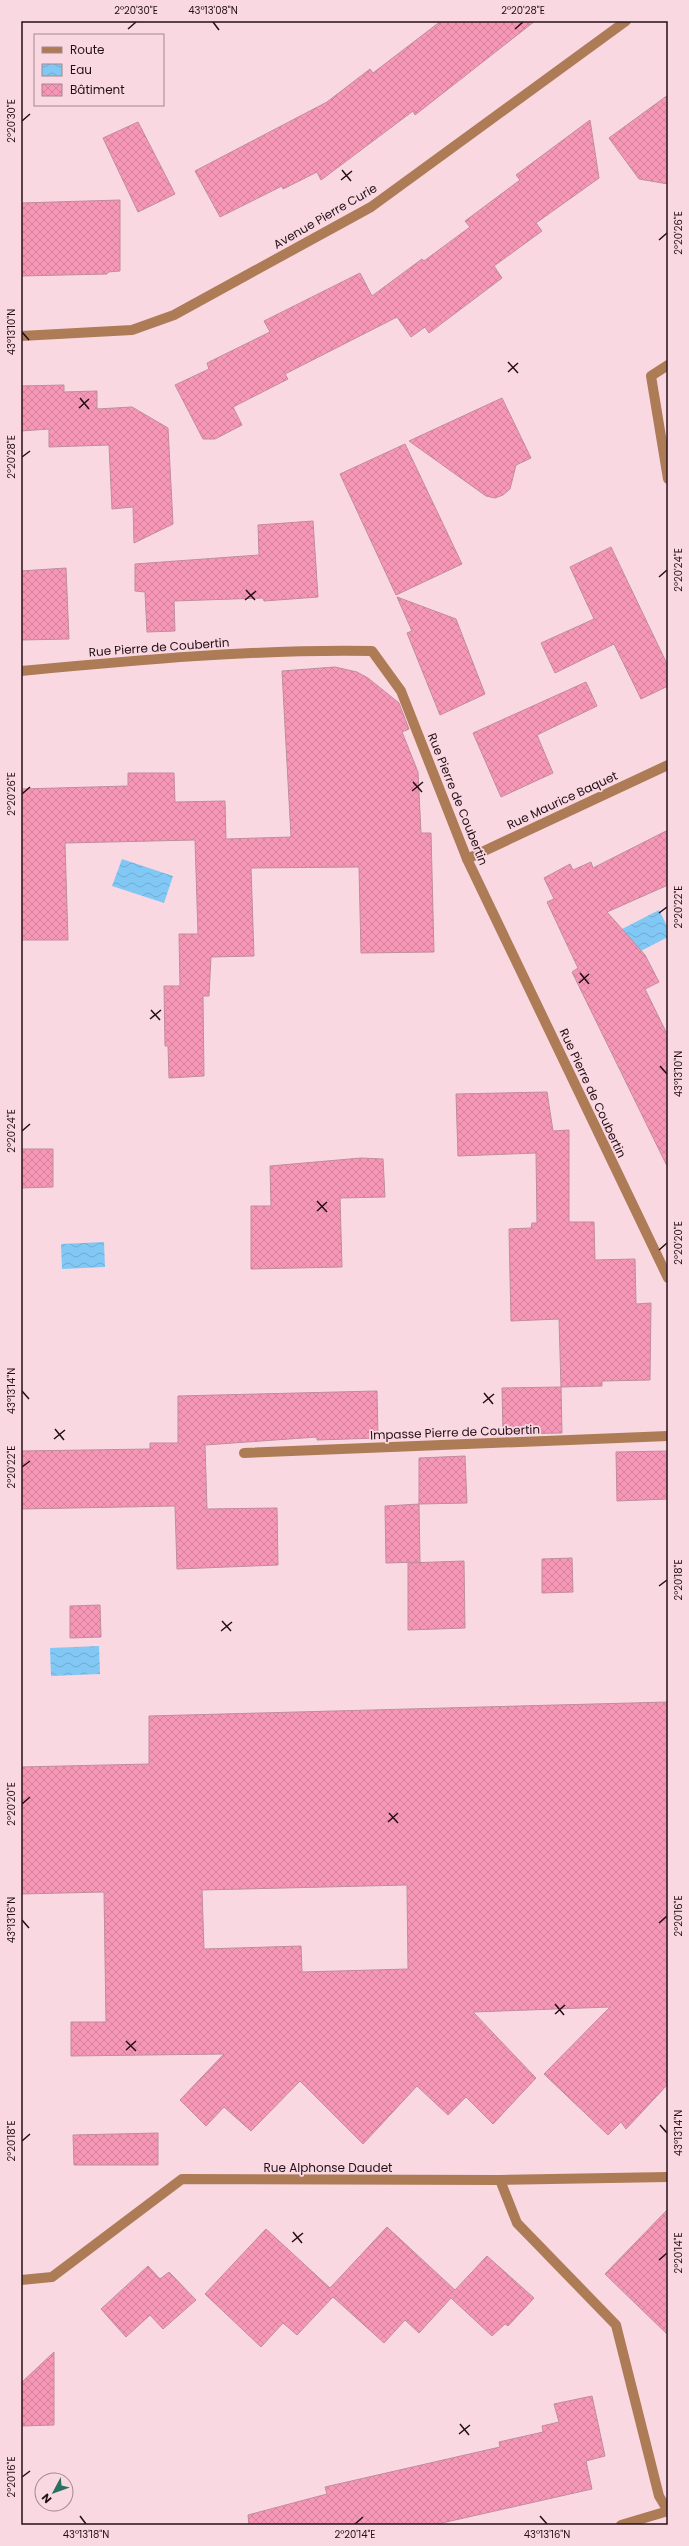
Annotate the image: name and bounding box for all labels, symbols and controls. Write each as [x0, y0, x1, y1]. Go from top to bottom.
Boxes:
text: 2°20'30"E [114, 3, 158, 18]
text: 43°13'08"N [188, 3, 238, 18]
text: 2°20'28"E [501, 3, 545, 18]
legend [34, 34, 164, 106]
text: Route [70, 41, 104, 58]
text: Eau [70, 61, 92, 78]
text: Bâtiment [70, 81, 125, 98]
text: 2°20'30"E [4, 99, 19, 143]
street label: Avenue Pierre Curie [270, 179, 380, 253]
text: 2°20'26"E [671, 211, 686, 255]
text: 43°13'10"N [4, 309, 19, 355]
text: 2°20'28"E [4, 435, 19, 479]
text: 2°20'24"E [671, 548, 686, 592]
street label: Rue Pierre de Coubertin [88, 634, 230, 660]
street label: Rue Pierre de Coubertin [424, 730, 492, 868]
street label: Rue Maurice Baquet [504, 767, 620, 833]
text: 2°20'26"E [4, 772, 19, 816]
text: 2°20'22"E [671, 885, 686, 929]
street label: Rue Pierre de Coubertin [556, 1026, 630, 1160]
text: 43°13'10"N [671, 1051, 686, 1097]
text: 2°20'24"E [4, 1109, 19, 1153]
text: 2°20'20"E [671, 1221, 686, 1265]
text: 43°13'14"N [4, 1368, 19, 1414]
street label: Impasse Pierre de Coubertin [370, 1421, 540, 1443]
text: 2°20'22"E [4, 1445, 19, 1489]
text: 2°20'18"E [671, 1559, 686, 1601]
text: 2°20'20"E [4, 1782, 19, 1826]
text: 2°20'16"E [671, 1895, 686, 1937]
text: 43°13'16"N [4, 1897, 19, 1943]
text: 43°13'14"N [671, 2110, 686, 2156]
text: 2°20'18"E [4, 2120, 19, 2162]
street label: Rue Alphonse Daudet [264, 2159, 392, 2176]
text: 2°20'14"E [671, 2232, 686, 2274]
text: 2°20'16"E [4, 2456, 19, 2498]
north arrow [34, 2472, 74, 2512]
text: N [38, 2490, 55, 2507]
text: 43°13'18"N [63, 2527, 109, 2542]
text: 2°20'14"E [334, 2527, 376, 2542]
text: 43°13'16"N [524, 2527, 570, 2542]

